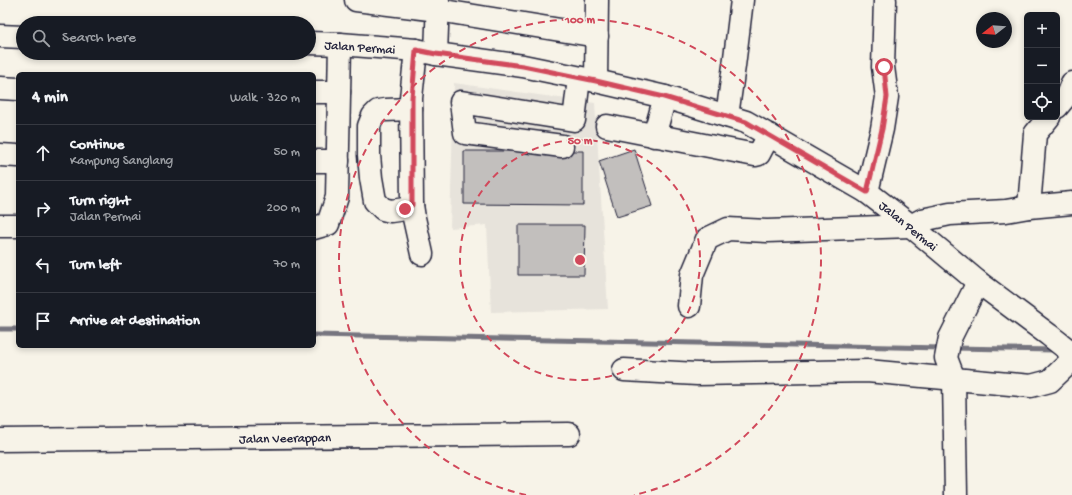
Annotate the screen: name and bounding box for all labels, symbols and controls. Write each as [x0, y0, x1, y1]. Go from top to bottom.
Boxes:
north arrow [976, 12, 1012, 48]
map controls [1024, 12, 1060, 120]
button: + [1024, 12, 1060, 48]
text: 100 m [564, 14, 595, 28]
search box [16, 16, 316, 60]
icon: search [30, 27, 52, 49]
text: Search here [62, 29, 136, 47]
street label: Jalan Permai [324, 39, 396, 58]
button: − [1024, 48, 1060, 84]
route start [875, 58, 893, 76]
button: locate [1024, 84, 1060, 120]
text: 4 min [32, 88, 68, 108]
text: Walk · 320 m [230, 91, 300, 106]
text: 50 m [568, 135, 593, 149]
text: Continue [70, 136, 124, 154]
icon: ahead [32, 142, 54, 164]
text: 50 m [273, 145, 300, 160]
text: Kampung Sanglang [70, 154, 173, 169]
text: Turn right [70, 192, 130, 210]
icon: right [32, 198, 54, 220]
street label: Jalan Permai [875, 199, 940, 255]
route end [396, 200, 414, 218]
text: 200 m [267, 201, 300, 216]
text: Jalan Permai [70, 210, 141, 225]
centre of rings [573, 253, 587, 267]
icon: left [32, 254, 54, 276]
text: Turn left [70, 256, 121, 274]
text: 70 m [274, 257, 300, 272]
icon: arrive [32, 310, 54, 332]
text: Arrive at destination [70, 312, 200, 330]
street label: Jalan Veerappan [239, 431, 332, 448]

